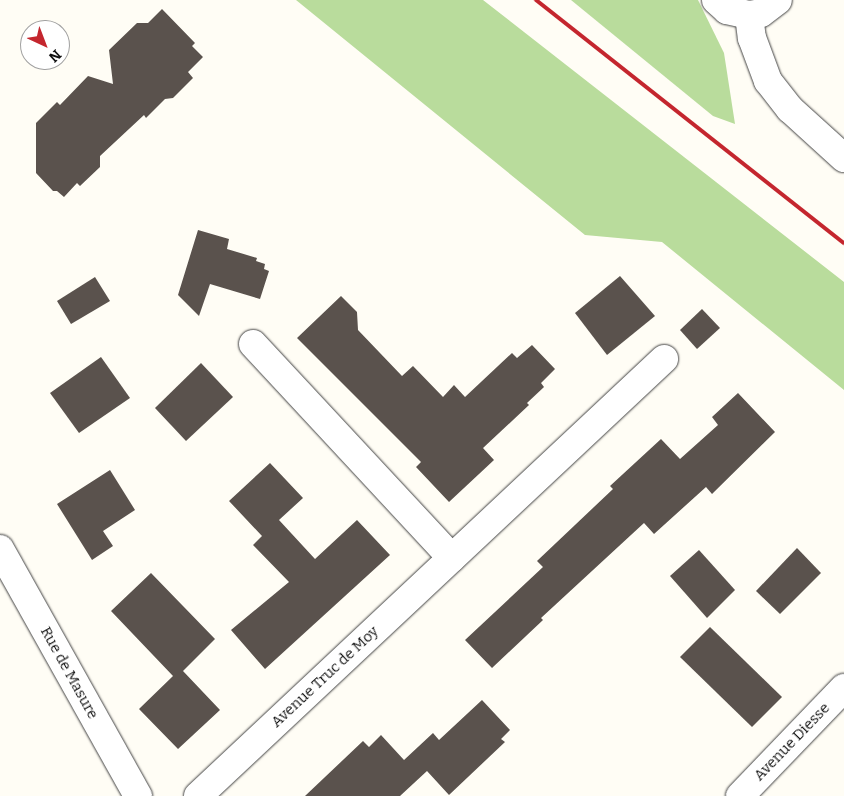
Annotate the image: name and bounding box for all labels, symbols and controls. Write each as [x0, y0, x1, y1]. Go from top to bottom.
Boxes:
north arrow [20, 20, 70, 70]
text: N [45, 46, 65, 66]
street label: Avenue Truc de Moy [268, 623, 382, 731]
street label: Rue de Masure [36, 624, 102, 722]
street label: Avenue Diesse [750, 699, 834, 785]

